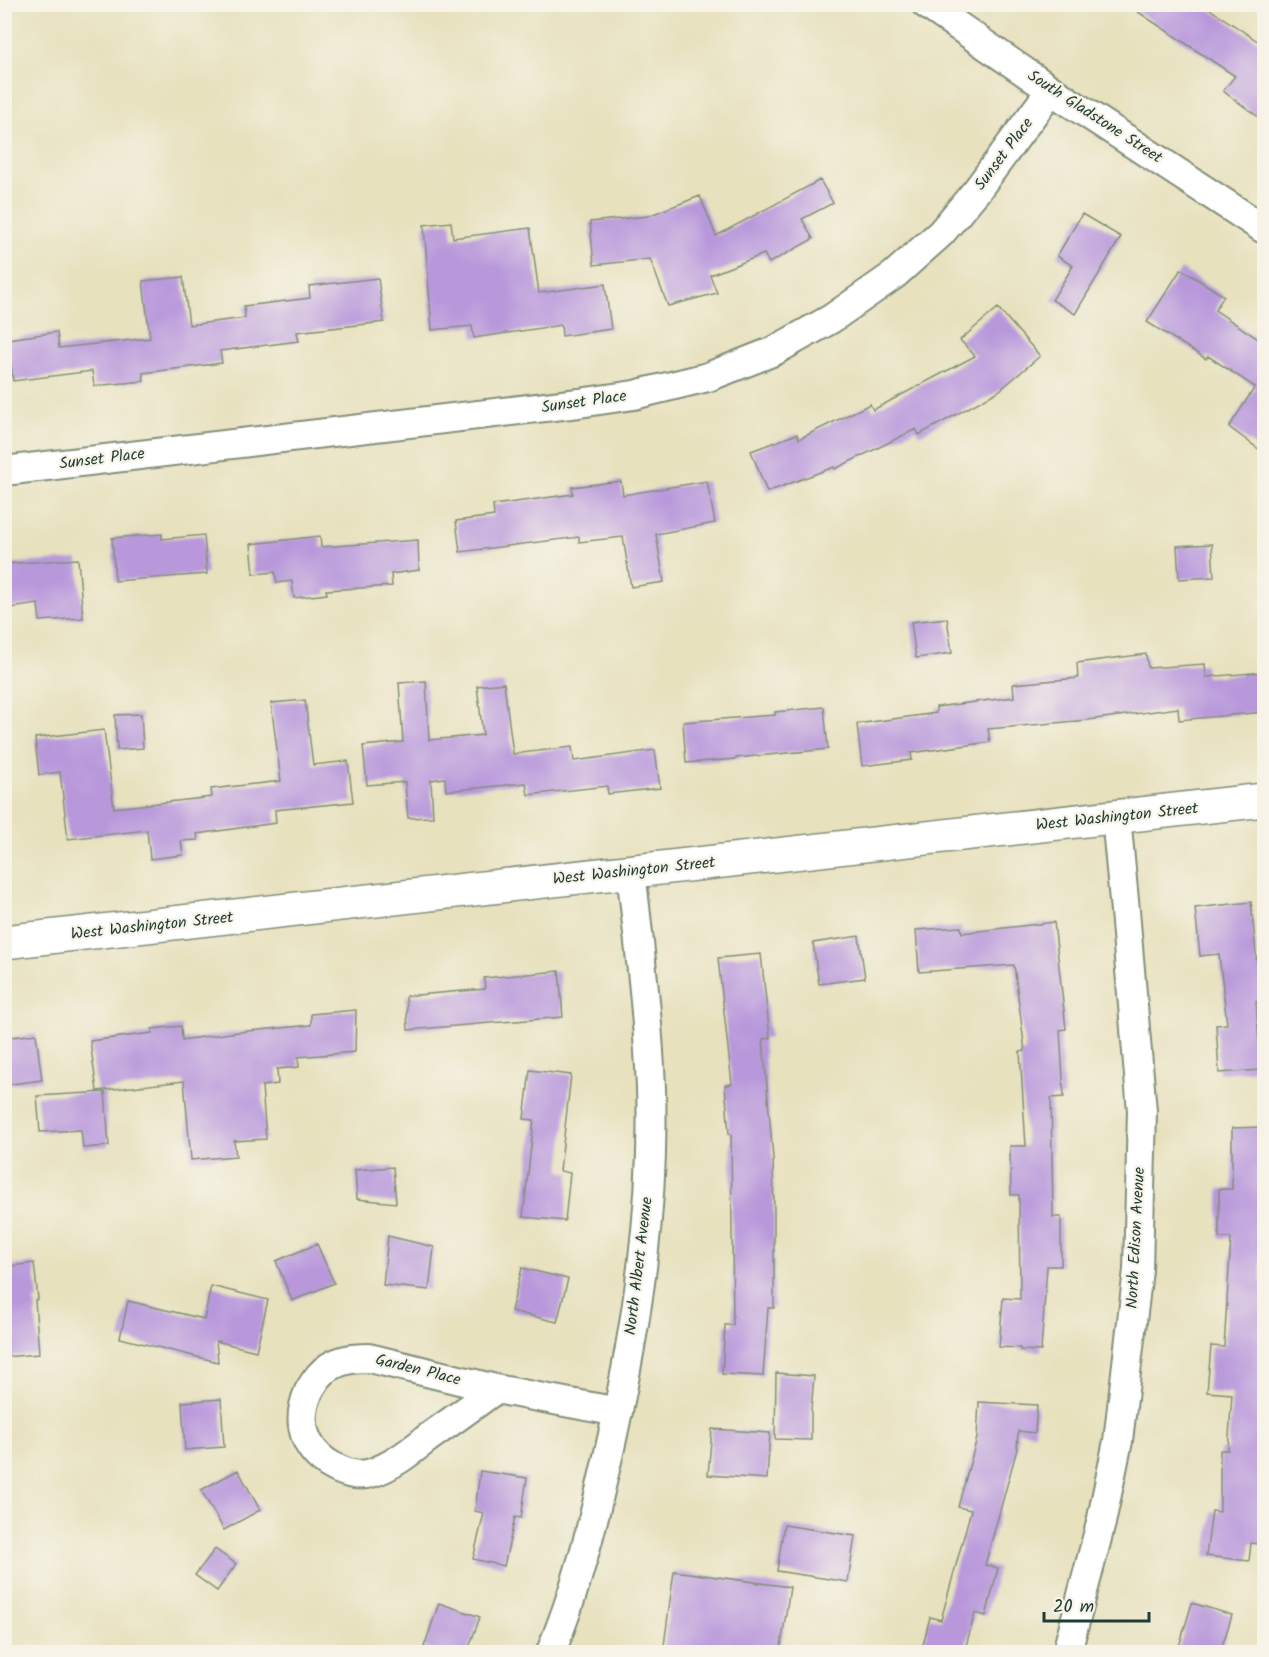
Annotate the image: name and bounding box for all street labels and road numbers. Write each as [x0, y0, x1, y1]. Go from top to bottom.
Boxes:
street label: South Gladstone Street [1022, 64, 1168, 171]
street label: Sunset Place [968, 112, 1040, 196]
street label: Sunset Place [540, 384, 628, 420]
street label: Sunset Place [58, 441, 146, 477]
street label: West Washington Street [1034, 796, 1200, 838]
street label: West Washington Street [551, 850, 717, 892]
street label: West Washington Street [69, 905, 235, 947]
street label: North Edison Avenue [1120, 1167, 1152, 1309]
street label: North Albert Avenue [618, 1196, 660, 1336]
street label: Garden Place [373, 1347, 463, 1393]

